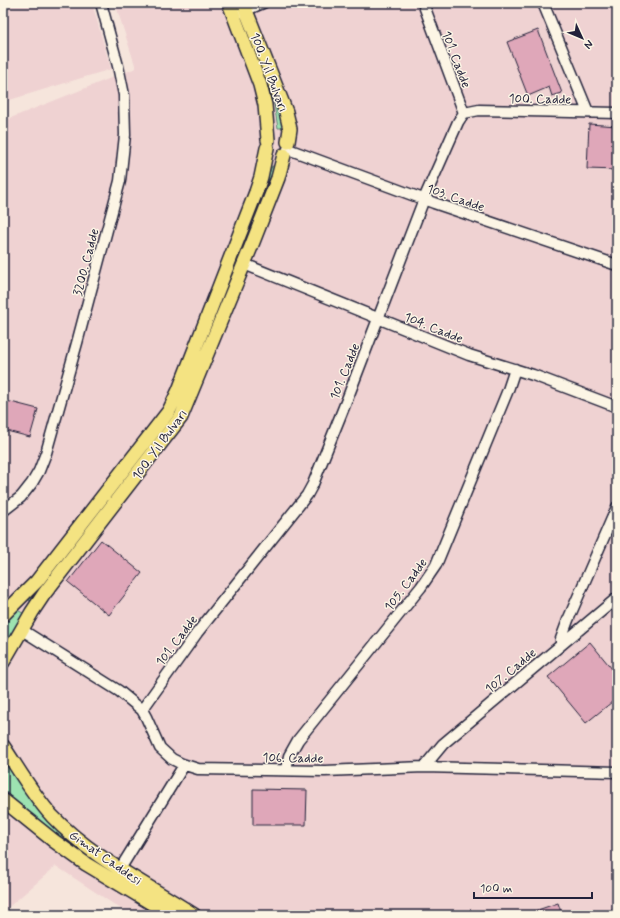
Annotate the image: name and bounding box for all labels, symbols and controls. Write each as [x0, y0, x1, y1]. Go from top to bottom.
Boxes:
north arrow [562, 18, 602, 58]
street label: 101. Cadde [437, 29, 474, 91]
street label: 100. Yıl Bulvarı [246, 30, 292, 115]
text: N [581, 37, 596, 52]
street label: 100. Cadde [509, 90, 571, 109]
street label: 103. Cadde [424, 181, 487, 216]
street label: 3200. Cadde [69, 227, 104, 298]
street label: 104. Cadde [401, 309, 466, 348]
street label: 101. Cadde [326, 341, 364, 402]
street label: 100. Yıl Bulvarı [129, 406, 192, 484]
street label: 105. Cadde [381, 555, 432, 615]
street label: 101. Cadde [152, 612, 202, 670]
street label: 107. Cadde [482, 645, 540, 698]
street label: 106. Cadde [262, 749, 324, 768]
street label: Gimat Caddesi [65, 827, 145, 890]
scale bar [474, 874, 592, 900]
text: 100 m [480, 881, 512, 897]

